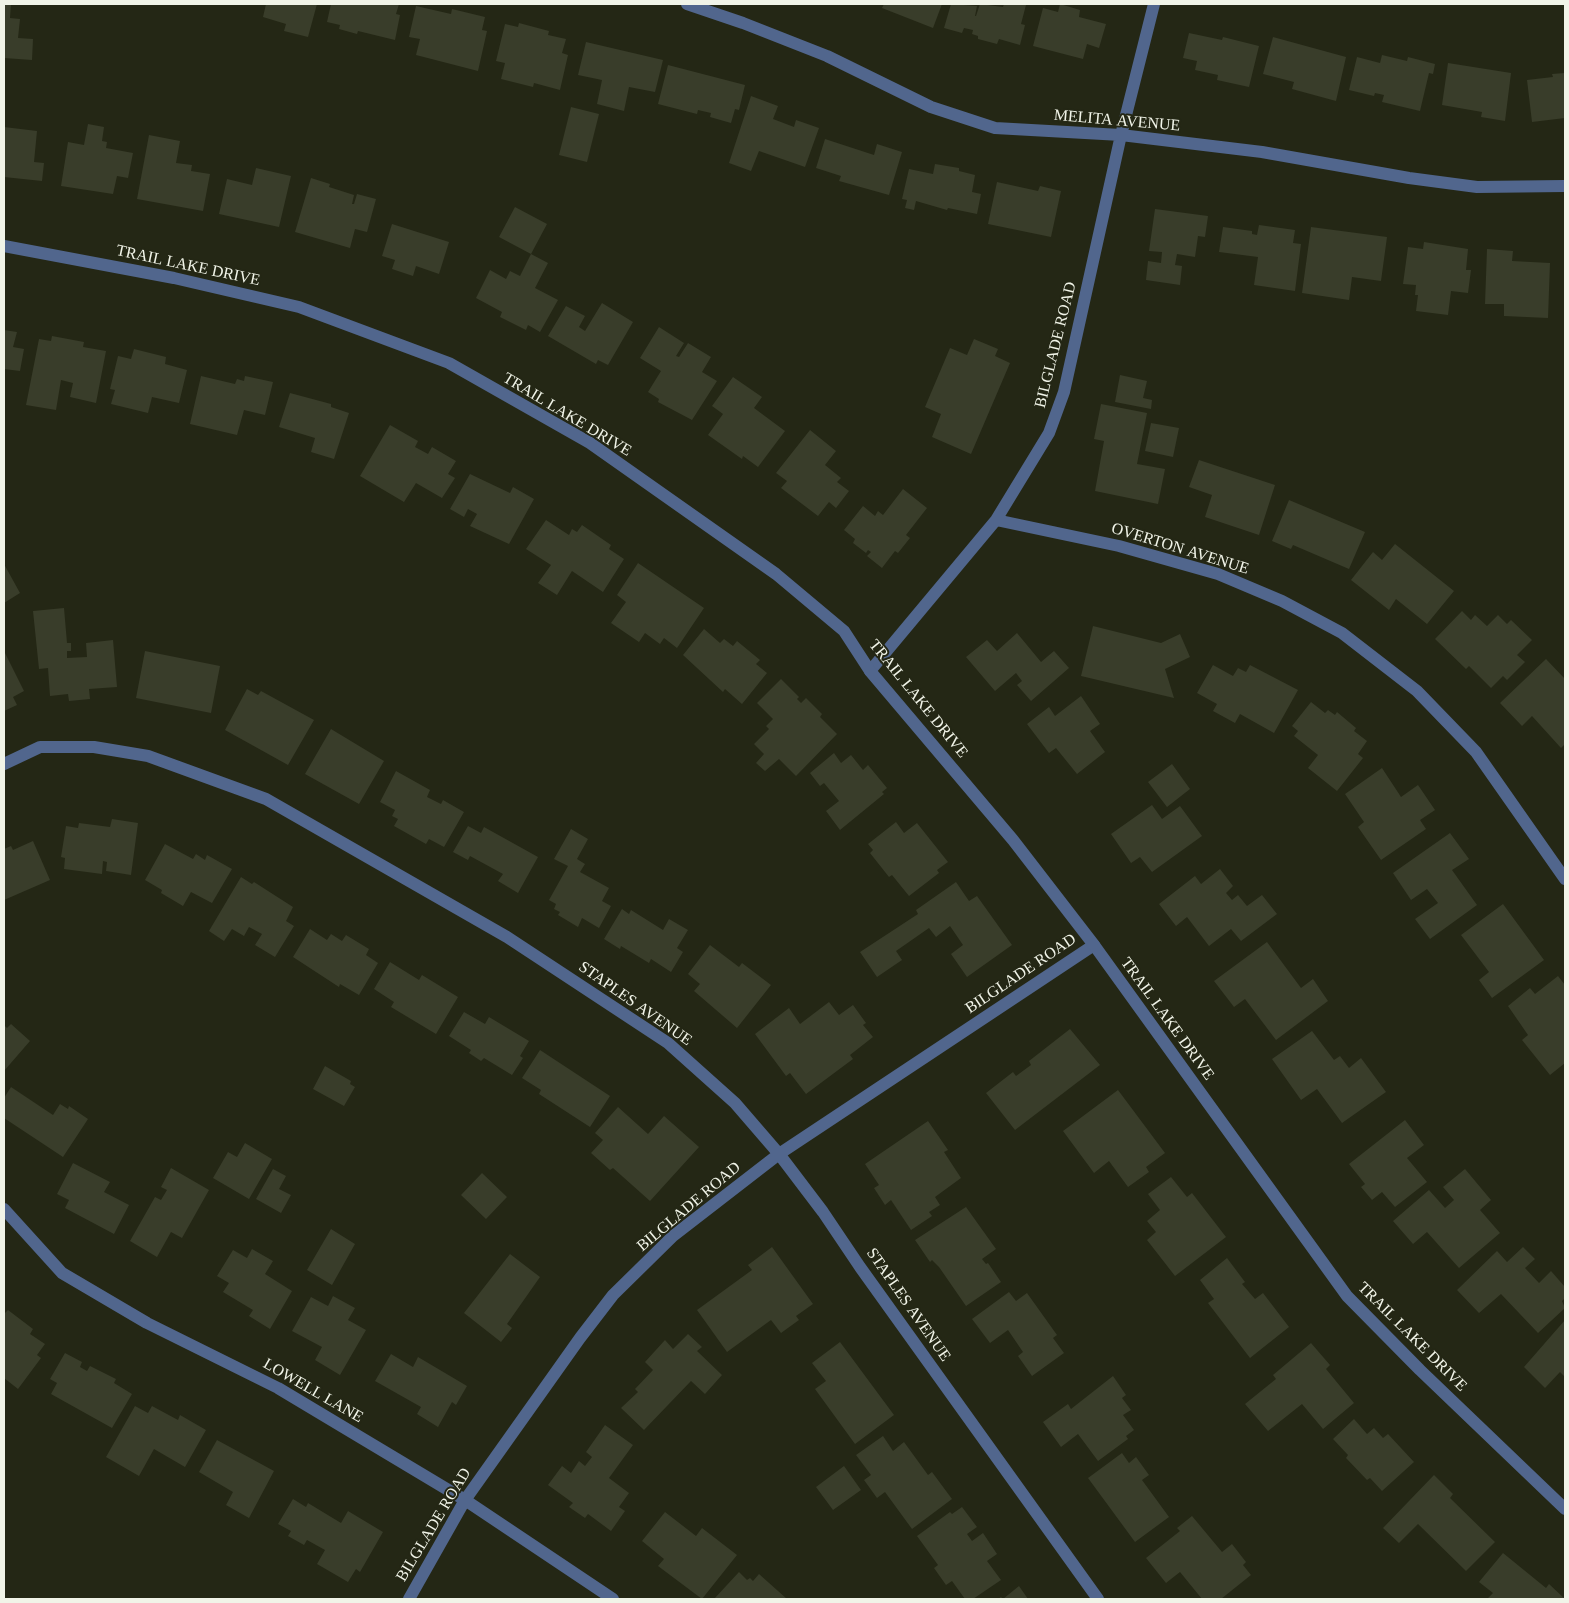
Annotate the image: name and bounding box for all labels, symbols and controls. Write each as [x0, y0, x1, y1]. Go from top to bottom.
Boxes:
street label: MELITA AVENUE [1053, 106, 1181, 136]
street label: TRAIL LAKE DRIVE [114, 241, 262, 291]
street label: BILGLADE ROAD [1031, 280, 1081, 410]
street label: TRAIL LAKE DRIVE [499, 369, 635, 461]
street label: OVERTON AVENUE [1109, 519, 1251, 579]
street label: TRAIL LAKE DRIVE [864, 636, 972, 762]
street label: BILGLADE ROAD [962, 930, 1080, 1018]
street label: TRAIL LAKE DRIVE [1116, 954, 1218, 1084]
street label: STAPLES AVENUE [575, 958, 695, 1050]
street label: BILGLADE ROAD [633, 1158, 745, 1256]
street label: STAPLES AVENUE [862, 1245, 954, 1365]
street label: TRAIL LAKE DRIVE [1353, 1278, 1471, 1396]
street label: LOWELL LANE [260, 1355, 366, 1427]
street label: BILGLADE ROAD [392, 1465, 476, 1585]

